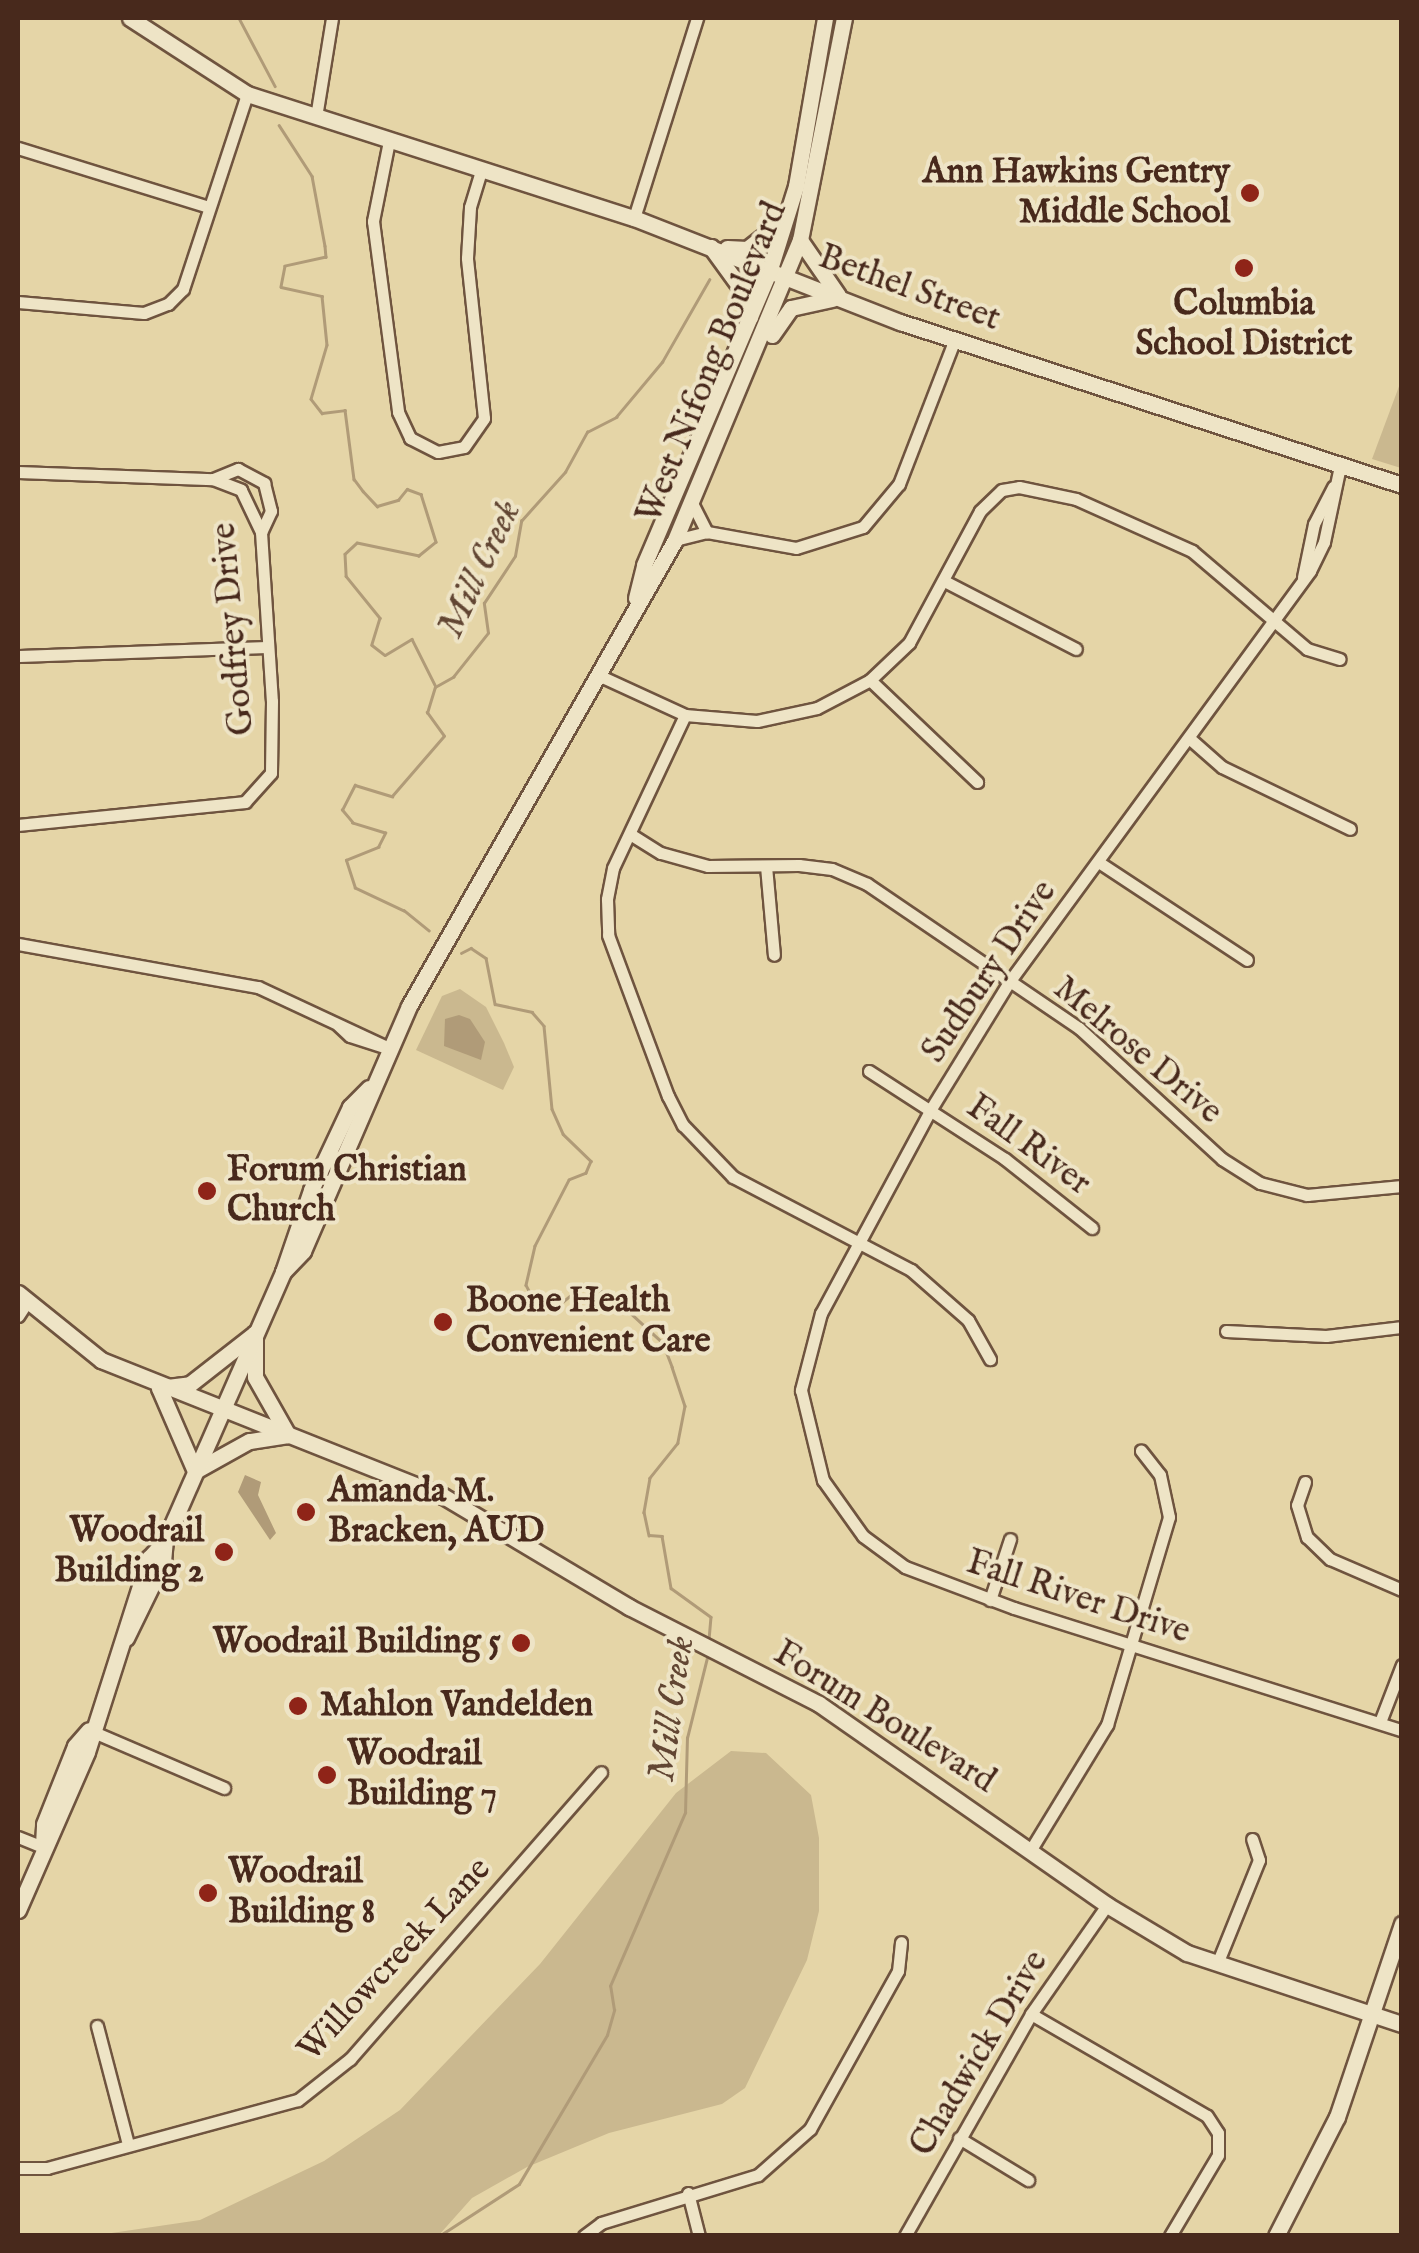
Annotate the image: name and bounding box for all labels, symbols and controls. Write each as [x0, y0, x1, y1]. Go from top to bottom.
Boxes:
place label: Ann Hawkins Gentry Middle School [923, 152, 1230, 234]
marker: Ann Hawkins Gentry Middle School [1239, 182, 1261, 204]
street label: West Nifong Boulevard [629, 196, 797, 530]
street label: Bethel Street [813, 237, 1005, 341]
marker: Columbia School District [1233, 257, 1255, 279]
place label: Columbia School District [1135, 284, 1353, 366]
water label: Mill Creek [429, 494, 533, 646]
street label: Godfrey Drive [204, 521, 264, 737]
street label: Sudbury Drive [914, 873, 1066, 1071]
street label: Melrose Drive [1044, 968, 1230, 1134]
street label: Fall River [958, 1087, 1098, 1205]
place label: Forum Christian Church [227, 1150, 467, 1232]
marker: Forum Christian Church [196, 1180, 218, 1202]
place label: Boone Health Convenient Care [466, 1281, 711, 1363]
marker: Boone Health Convenient Care [430, 1309, 456, 1335]
place label: Amanda M. Bracken, AUD [328, 1471, 544, 1553]
marker: Amanda M. Bracken, AUD [293, 1499, 319, 1525]
place label: Woodrail Building 2 [54, 1511, 204, 1593]
marker: Woodrail Building 2 [213, 1541, 235, 1563]
street label: Fall River Drive [961, 1542, 1195, 1654]
place label: Woodrail Building 5 [212, 1622, 501, 1664]
marker: Woodrail Building 5 [510, 1632, 532, 1654]
water label: Mill Creek [640, 1633, 706, 1785]
street label: Forum Boulevard [765, 1633, 1003, 1803]
place label: Mahlon Vandelden [320, 1685, 593, 1727]
marker: Mahlon Vandelden [285, 1693, 311, 1719]
place label: Woodrail Building 7 [347, 1734, 497, 1816]
marker: Woodrail Building 7 [316, 1764, 338, 1786]
street label: Willowcreek Lane [290, 1849, 500, 2071]
place label: Woodrail Building 8 [228, 1852, 375, 1934]
marker: Woodrail Building 8 [197, 1882, 219, 1904]
street label: Chadwick Drive [902, 1944, 1058, 2164]

